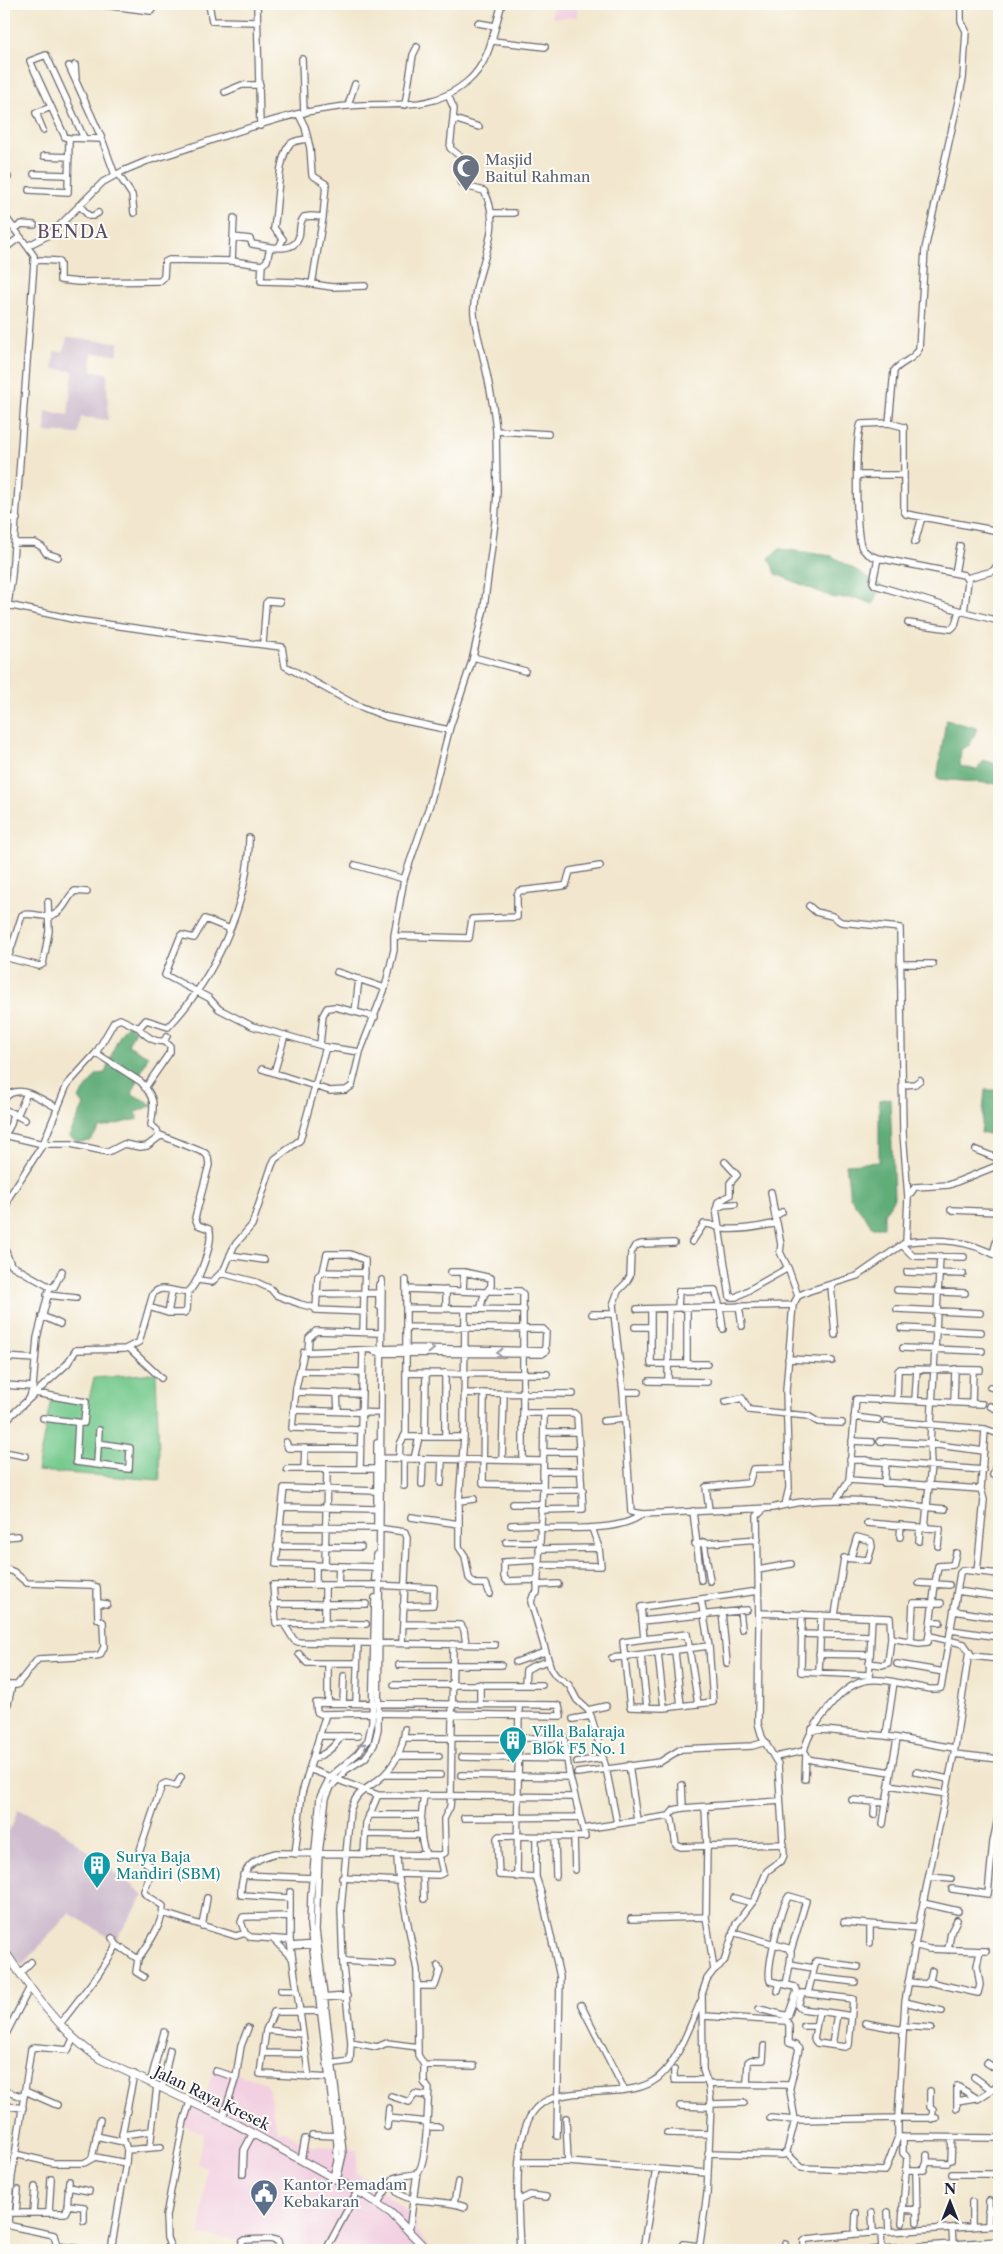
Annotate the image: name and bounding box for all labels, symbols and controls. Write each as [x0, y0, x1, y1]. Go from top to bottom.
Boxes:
place label: Masjid Baitul Rahman [485, 150, 591, 186]
mosque icon: Masjid Baitul Rahman [451, 153, 481, 192]
district label: BENDA [37, 221, 109, 243]
one-way arrow [428, 1344, 435, 1354]
one-way arrow [496, 1348, 504, 1358]
place label: Villa Balaraja Blok F5 No. 1 [531, 1722, 626, 1758]
building icon: Villa Balaraja Blok F5 No. 1 [498, 1725, 528, 1764]
one-way arrow [358, 1743, 366, 1752]
place label: Surya Baja Mandiri (SBM) [116, 1847, 220, 1883]
building icon: Surya Baja Mandiri (SBM) [82, 1850, 112, 1889]
street label: Jalan Raya Kresek [149, 2061, 274, 2135]
place label: Kantor Pemadam Kebakaran [283, 2175, 407, 2211]
north arrow [926, 2176, 976, 2226]
public building icon: Kantor Pemadam Kebakaran [249, 2178, 279, 2217]
text: N [944, 2180, 956, 2198]

